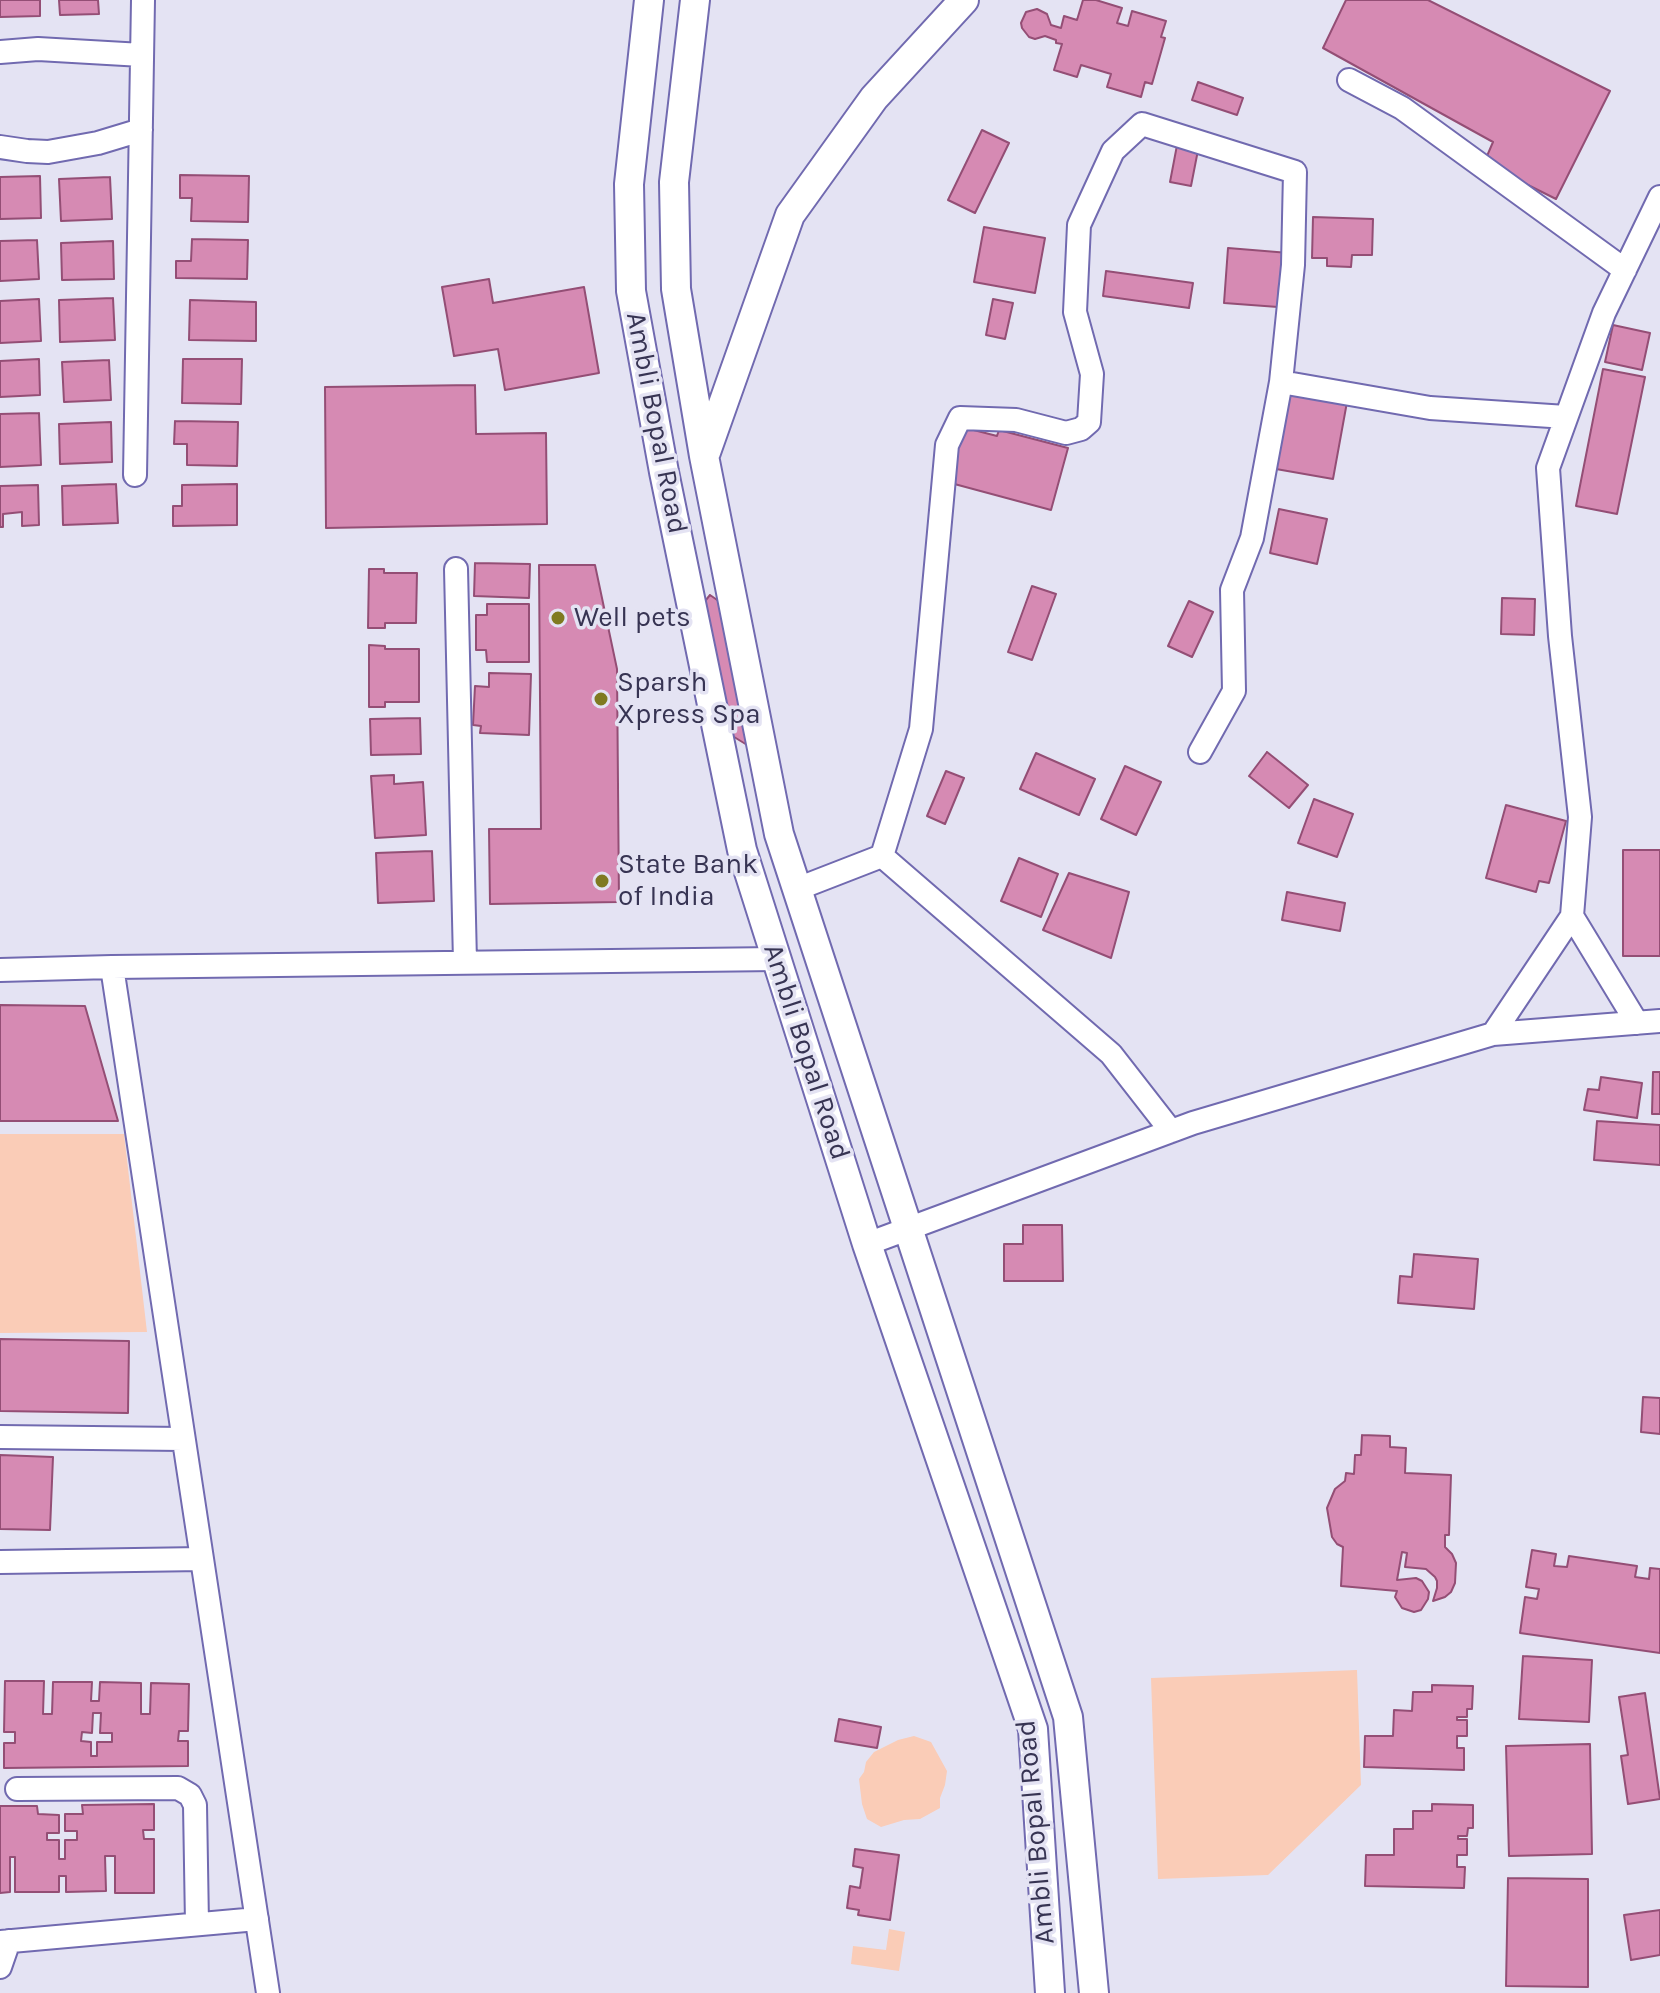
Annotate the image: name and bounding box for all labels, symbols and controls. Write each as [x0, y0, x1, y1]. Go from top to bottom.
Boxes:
street label: Ambli Bopal Road [618, 309, 694, 537]
place label: Well pets [574, 601, 691, 635]
marker: Well pets [549, 609, 567, 627]
place label: Sparsh Xpress Spa [617, 666, 761, 732]
marker: Sparsh Xpress Spa [592, 690, 610, 708]
place label: State Bank of India [618, 848, 758, 914]
marker: State Bank of India [593, 872, 611, 890]
street label: Ambli Bopal Road [755, 940, 857, 1164]
street label: Ambli Bopal Road [1009, 1718, 1063, 1946]

